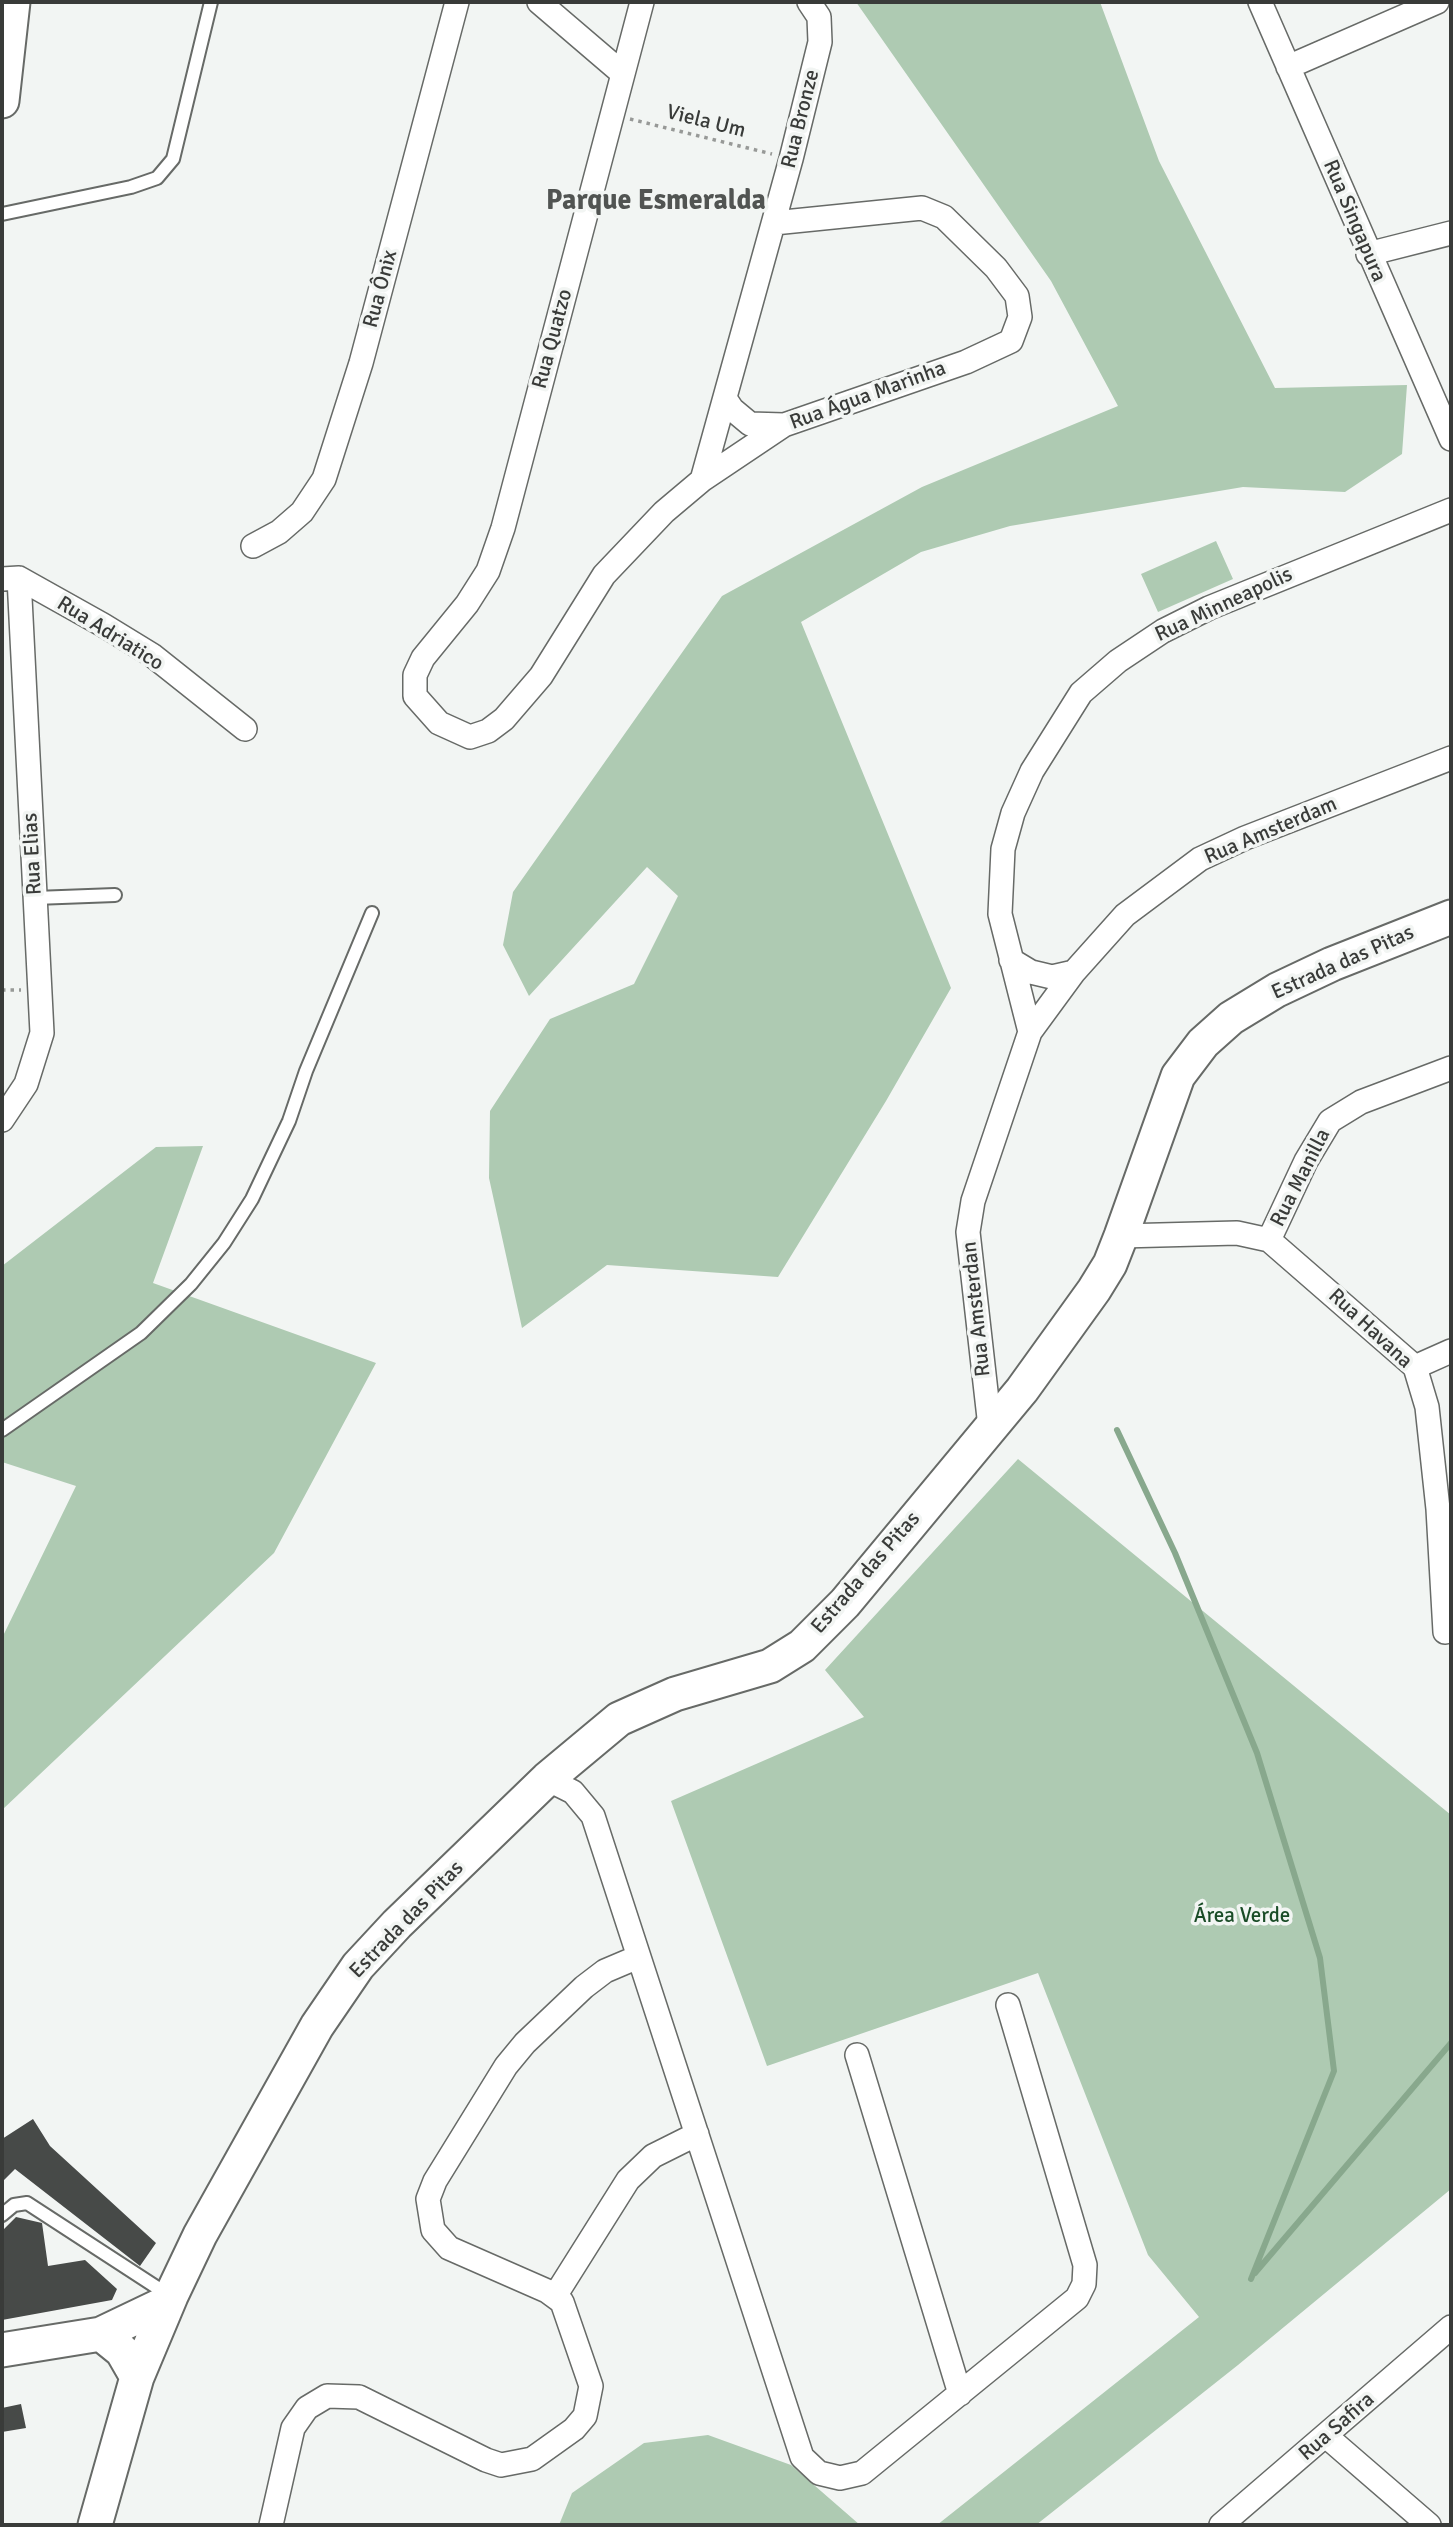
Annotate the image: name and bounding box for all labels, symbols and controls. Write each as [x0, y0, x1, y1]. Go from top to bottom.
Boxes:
street label: Rua Bronze [777, 67, 825, 171]
street label: Viela Um [664, 100, 748, 144]
street label: Rua Singapura [1317, 156, 1391, 286]
district label: Parque Esmeralda [546, 185, 766, 219]
street label: Rua Ônix [359, 247, 403, 331]
street label: Rua Quatzo [528, 286, 578, 392]
street label: Rua Água Marinha [786, 356, 950, 436]
street label: Rua Minneapolis [1151, 562, 1297, 648]
street label: Rua Adriatico [52, 591, 168, 677]
street label: Rua Amsterdam [1201, 792, 1341, 870]
street label: Rua Elias [18, 812, 48, 896]
street label: Estrada das Pitas [1268, 920, 1418, 1006]
street label: Rua Manilla [1266, 1125, 1336, 1231]
street label: Rua Amsterdan [957, 1240, 997, 1378]
street label: Rua Havana [1323, 1284, 1417, 1374]
street label: Estrada das Pitas [806, 1507, 926, 1639]
street label: Estrada das Pitas [345, 1856, 469, 1984]
park label: Área Verde [1194, 1903, 1290, 1929]
street label: Rua Safira [1294, 2387, 1380, 2467]

